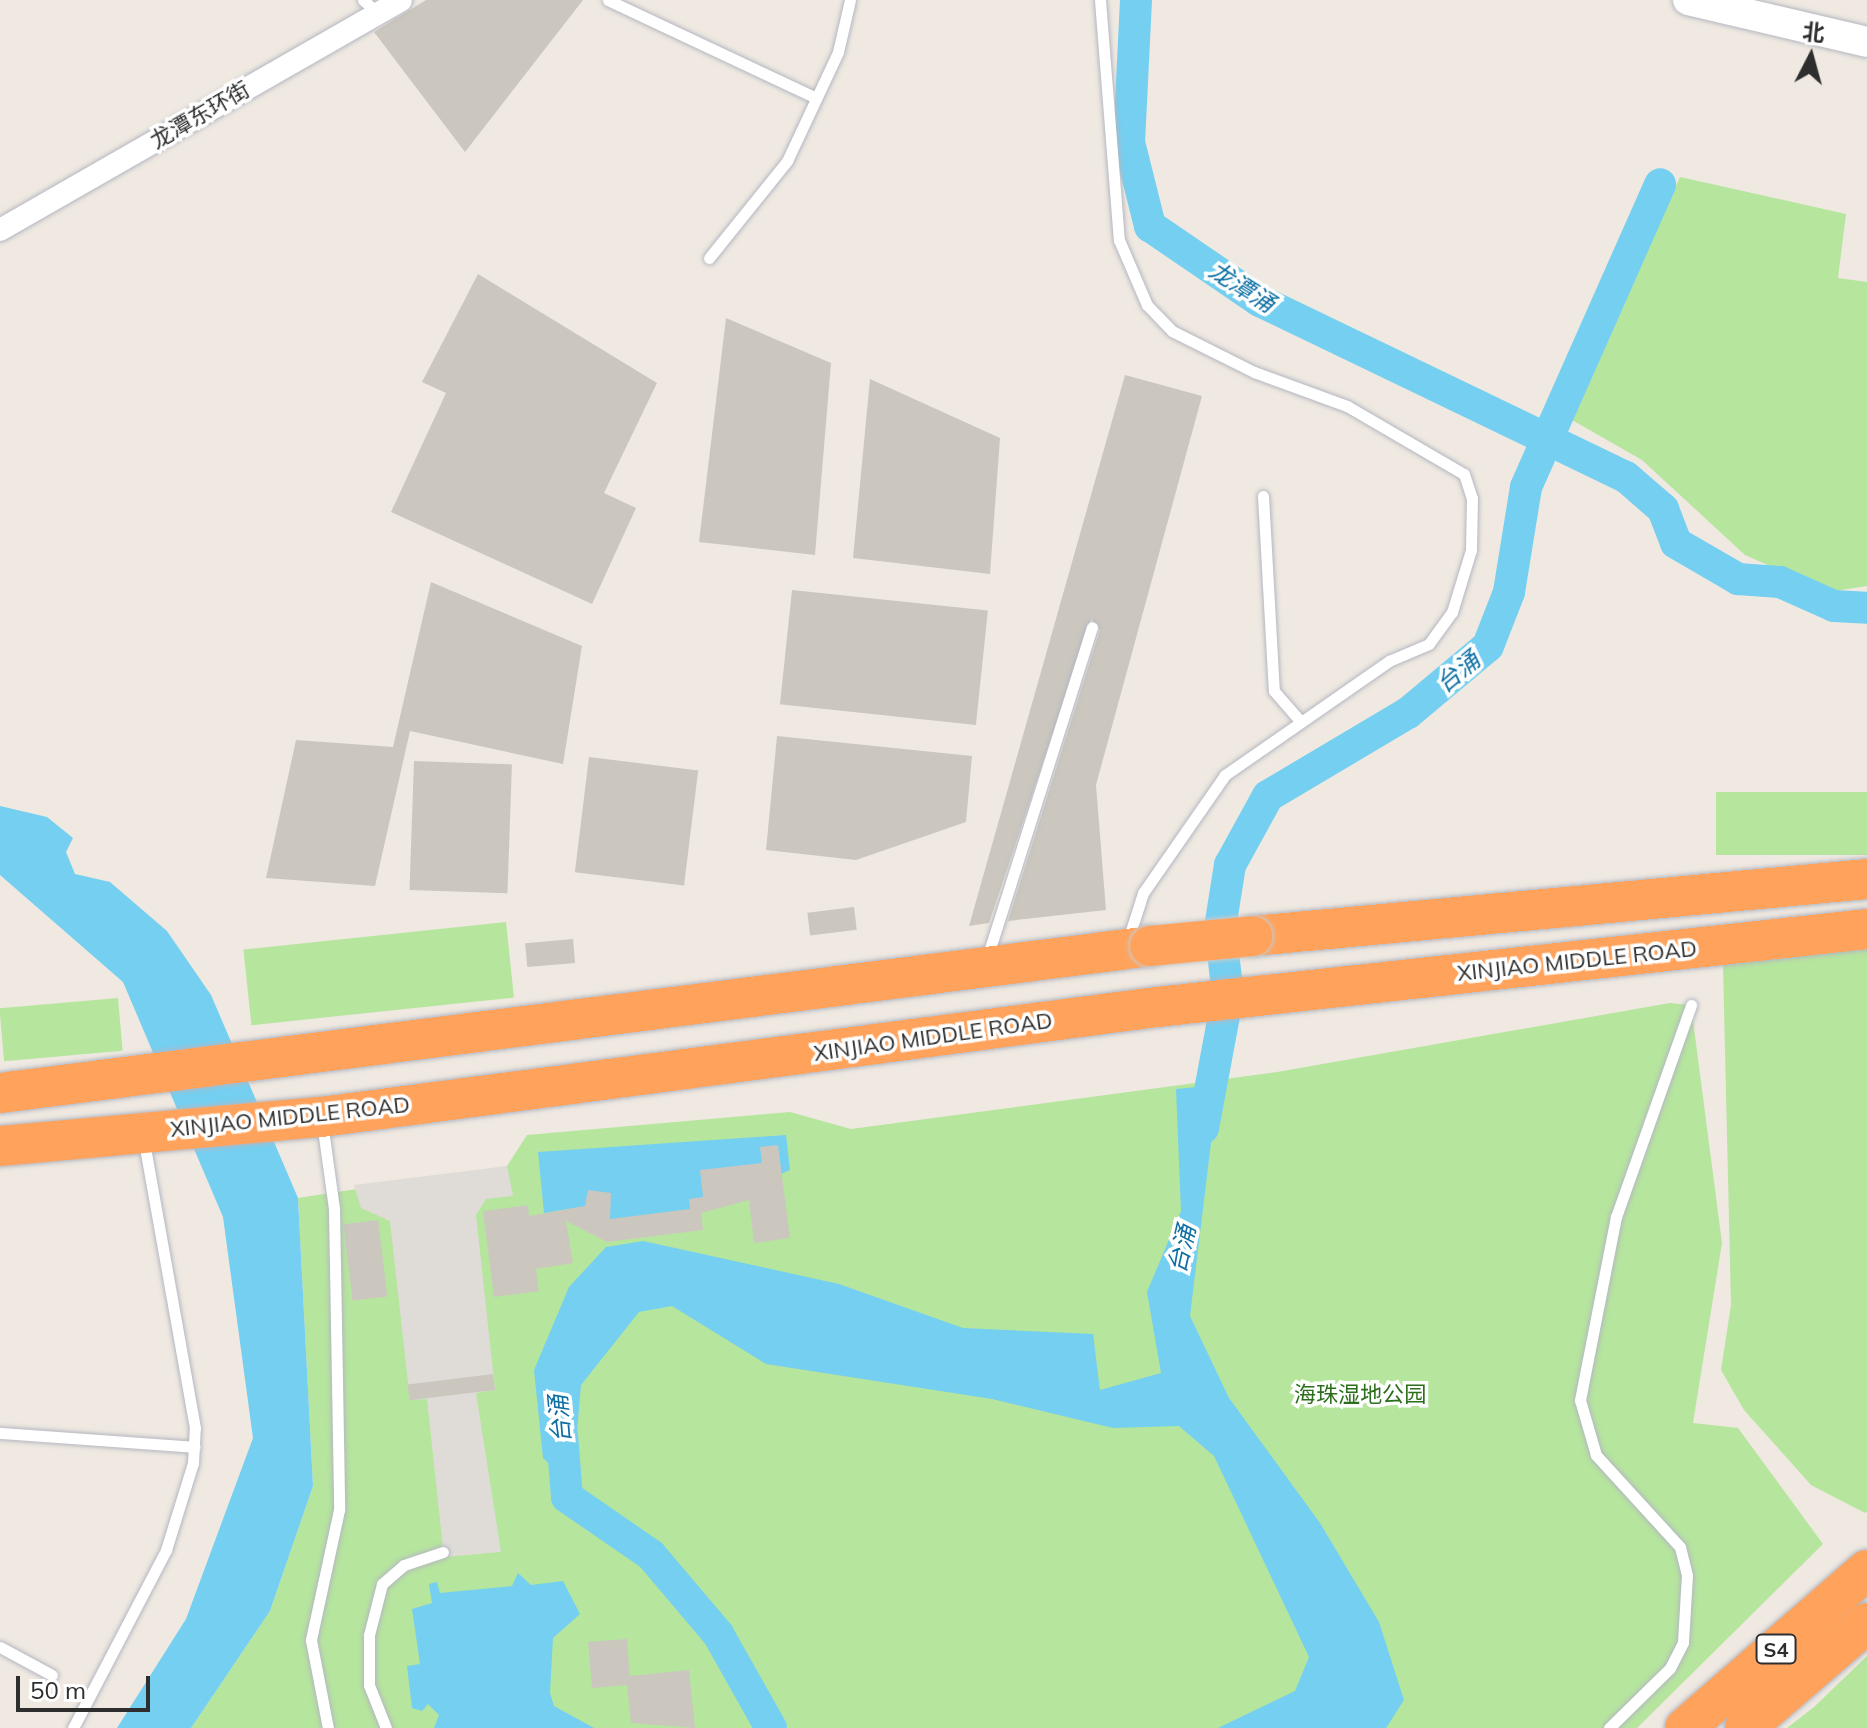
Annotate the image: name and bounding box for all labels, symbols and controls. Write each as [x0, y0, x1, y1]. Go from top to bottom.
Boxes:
north arrow [1771, 16, 1851, 96]
text: 北 [1801, 17, 1826, 47]
street label: 龙潭东环街 [146, 76, 254, 154]
water label: 龙潭涌 [1204, 256, 1280, 318]
water label: 台涌 [1430, 646, 1486, 698]
street label: XINJIAO MIDDLE ROAD [1456, 935, 1698, 987]
street label: XINJIAO MIDDLE ROAD [812, 1007, 1054, 1067]
street label: XINJIAO MIDDLE ROAD [169, 1091, 411, 1143]
water label: 台涌 [1163, 1222, 1201, 1276]
park label: 海珠湿地公园 [1294, 1382, 1426, 1408]
water label: 台涌 [544, 1394, 576, 1444]
road number: S4 [1754, 1633, 1798, 1665]
scale bar [20, 1660, 154, 1710]
text: 50 m [30, 1675, 86, 1705]

